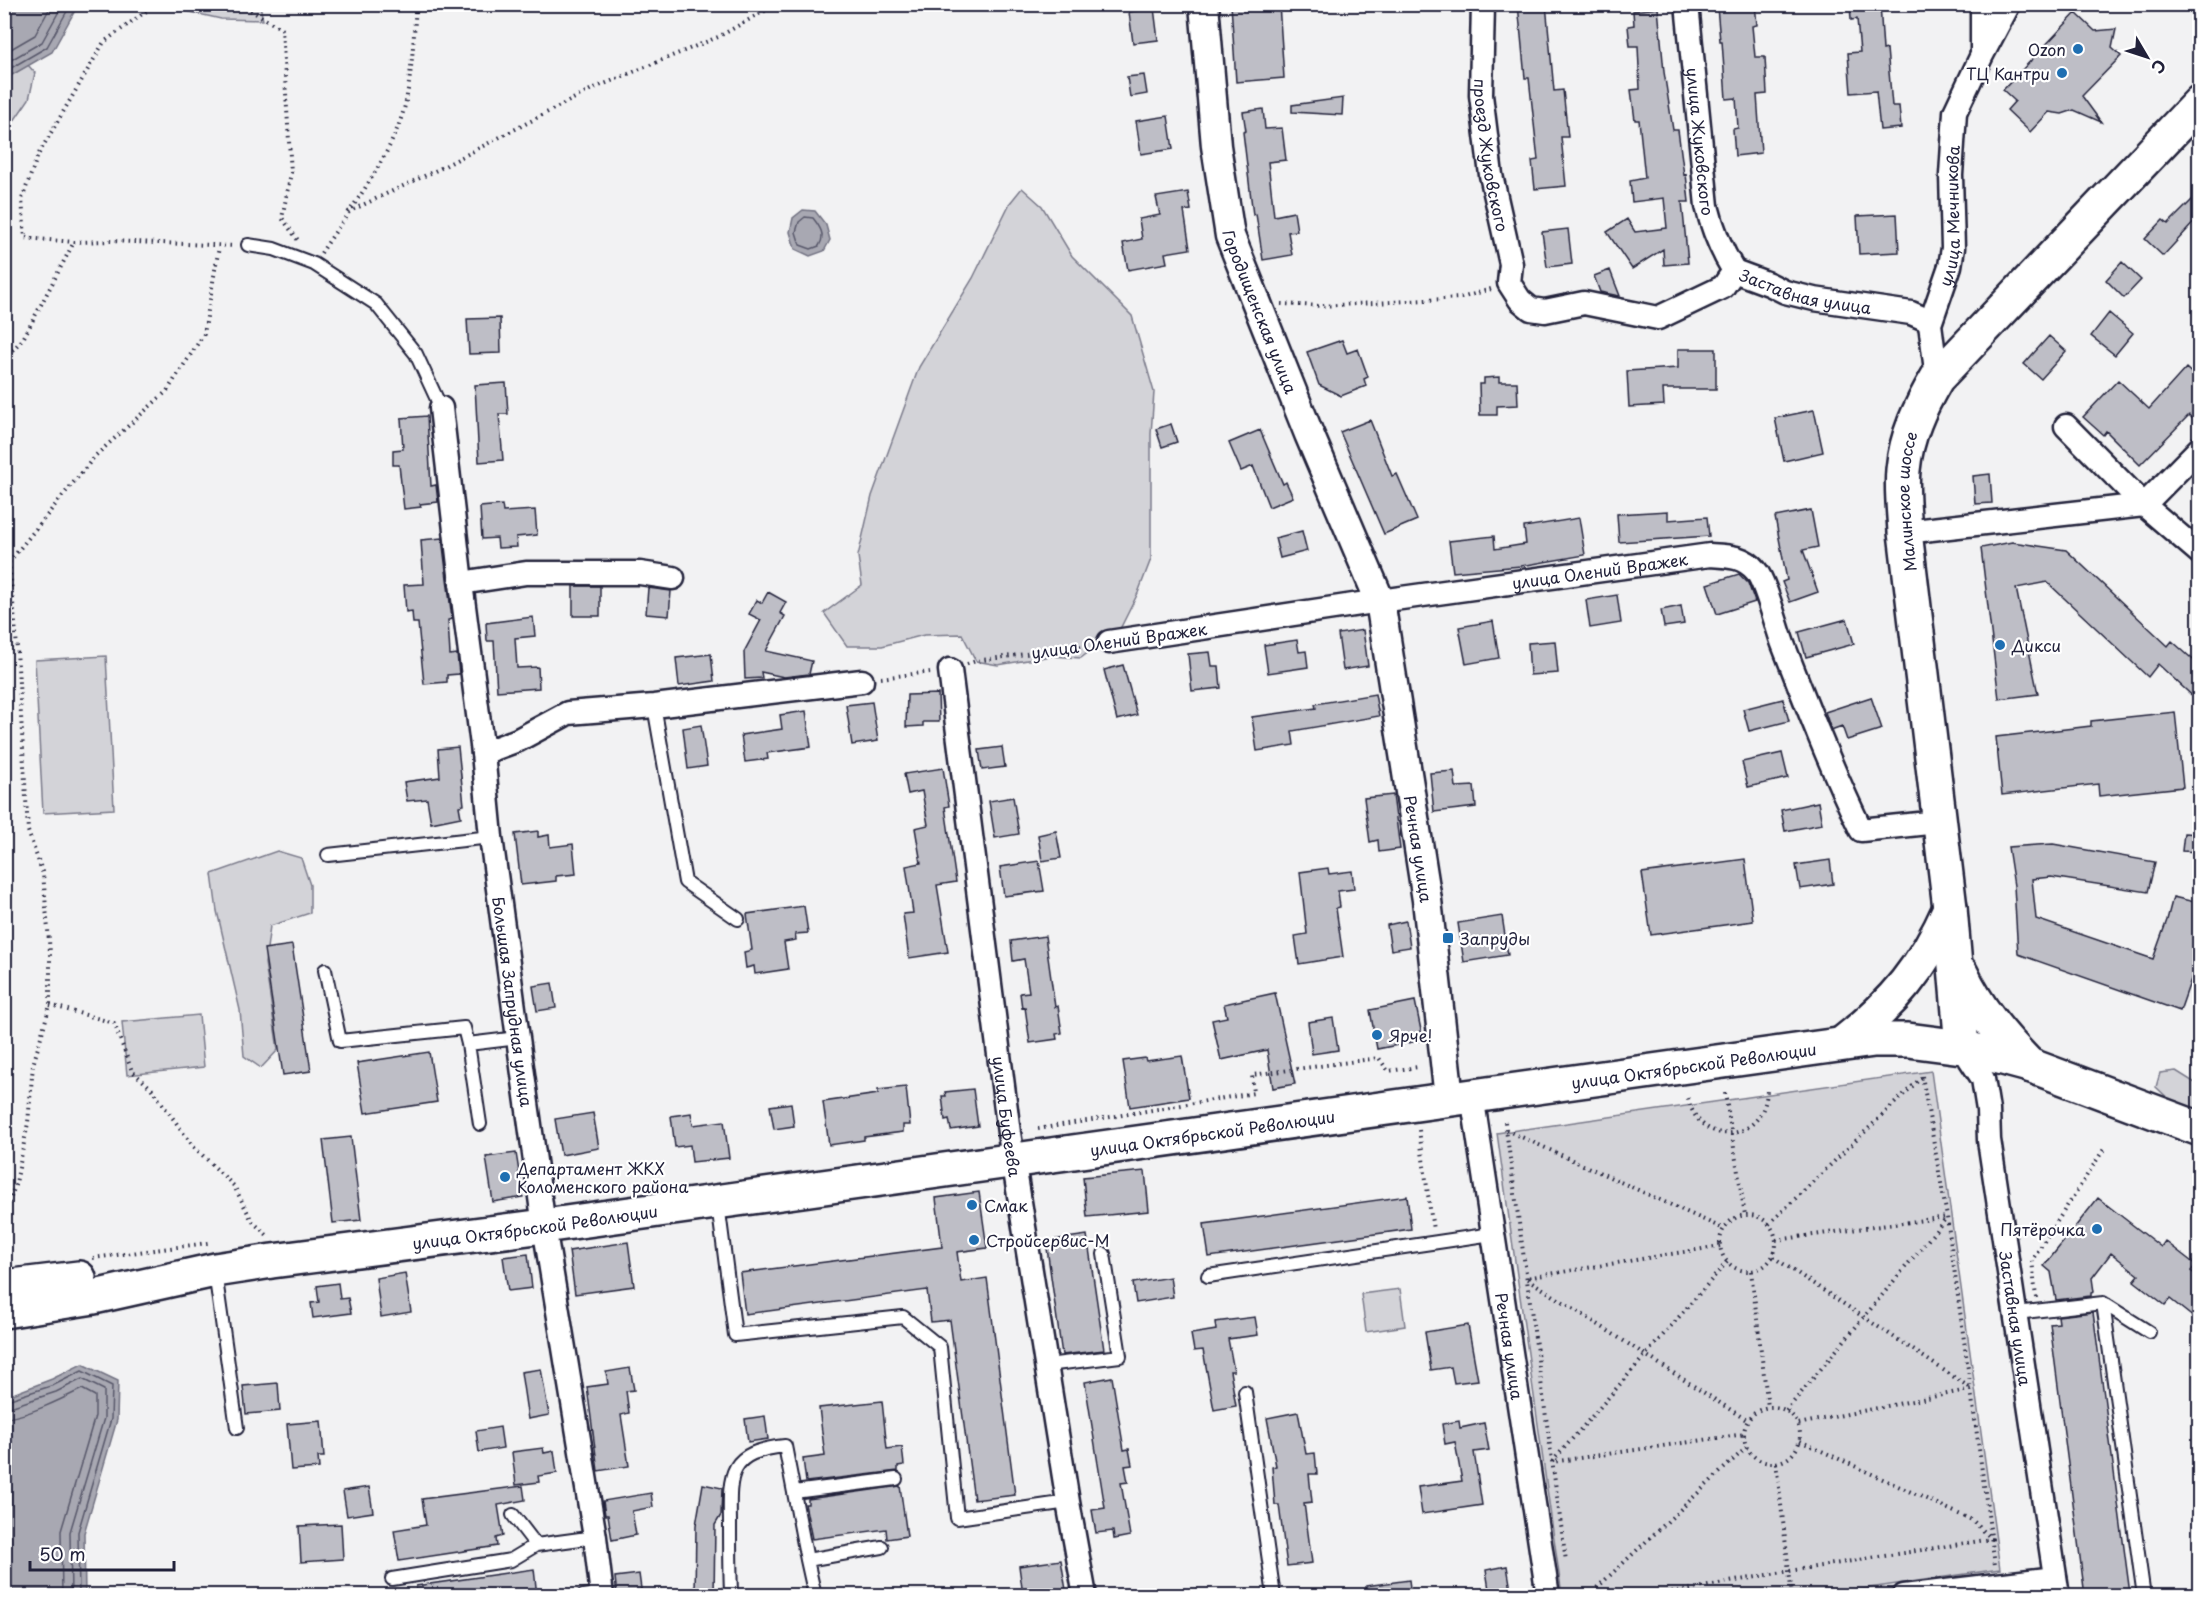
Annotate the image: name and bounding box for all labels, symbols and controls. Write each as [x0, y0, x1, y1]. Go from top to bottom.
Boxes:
north arrow [2117, 27, 2177, 87]
place label: Ozon [2028, 37, 2066, 61]
marker: Ozon [2071, 42, 2085, 56]
text: С [2146, 55, 2173, 79]
place label: ТЦ Кантри [1966, 61, 2050, 85]
street label: улица Жуковского [1681, 66, 1721, 218]
marker: ТЦ Кантри [2055, 66, 2069, 80]
street label: проезд Жуковского [1469, 78, 1515, 234]
street label: улица Мечникова [1932, 145, 1965, 289]
street label: Городищенская улица [1217, 228, 1304, 397]
street label: Заставная улица [1736, 262, 1873, 319]
street label: Малинское шоссе [1890, 428, 1923, 573]
street label: улица Олений Вражек [1510, 546, 1690, 594]
street label: улица Олений Вражек [1030, 616, 1209, 664]
place label: Дикси [2011, 633, 2061, 657]
marker: Дикси [1993, 638, 2007, 652]
street label: Речная улица [1399, 794, 1439, 904]
street label: Большая Запрудная улица [487, 895, 539, 1108]
place label: Запруды [1460, 926, 1530, 950]
marker: Запруды [1441, 931, 1455, 945]
place label: Ярче! [1388, 1023, 1432, 1047]
marker: Ярче! [1370, 1028, 1384, 1042]
street label: улица Октябрьской Революции [1570, 1036, 1818, 1094]
street label: улица Буфеева [987, 1055, 1028, 1178]
street label: улица Октябрьской Революции [1088, 1104, 1337, 1162]
place label: Департамент ЖКХ Коломенского района [516, 1156, 689, 1198]
marker: Департамент ЖКХ Коломенского района [498, 1170, 512, 1184]
place label: Смак [984, 1193, 1028, 1217]
street label: улица Октябрьской Революции [411, 1198, 659, 1255]
marker: Смак [965, 1198, 979, 1212]
place label: Пятёрочка [2000, 1217, 2085, 1241]
marker: Пятёрочка [2090, 1222, 2104, 1236]
place label: Стройсервис-М [986, 1228, 1110, 1252]
marker: Стройсервис-М [967, 1233, 981, 1247]
street label: Заставная улица [1994, 1248, 2038, 1387]
street label: Речная улица [1490, 1291, 1530, 1401]
scale bar [30, 1534, 174, 1572]
text: 50 m [39, 1540, 86, 1567]

